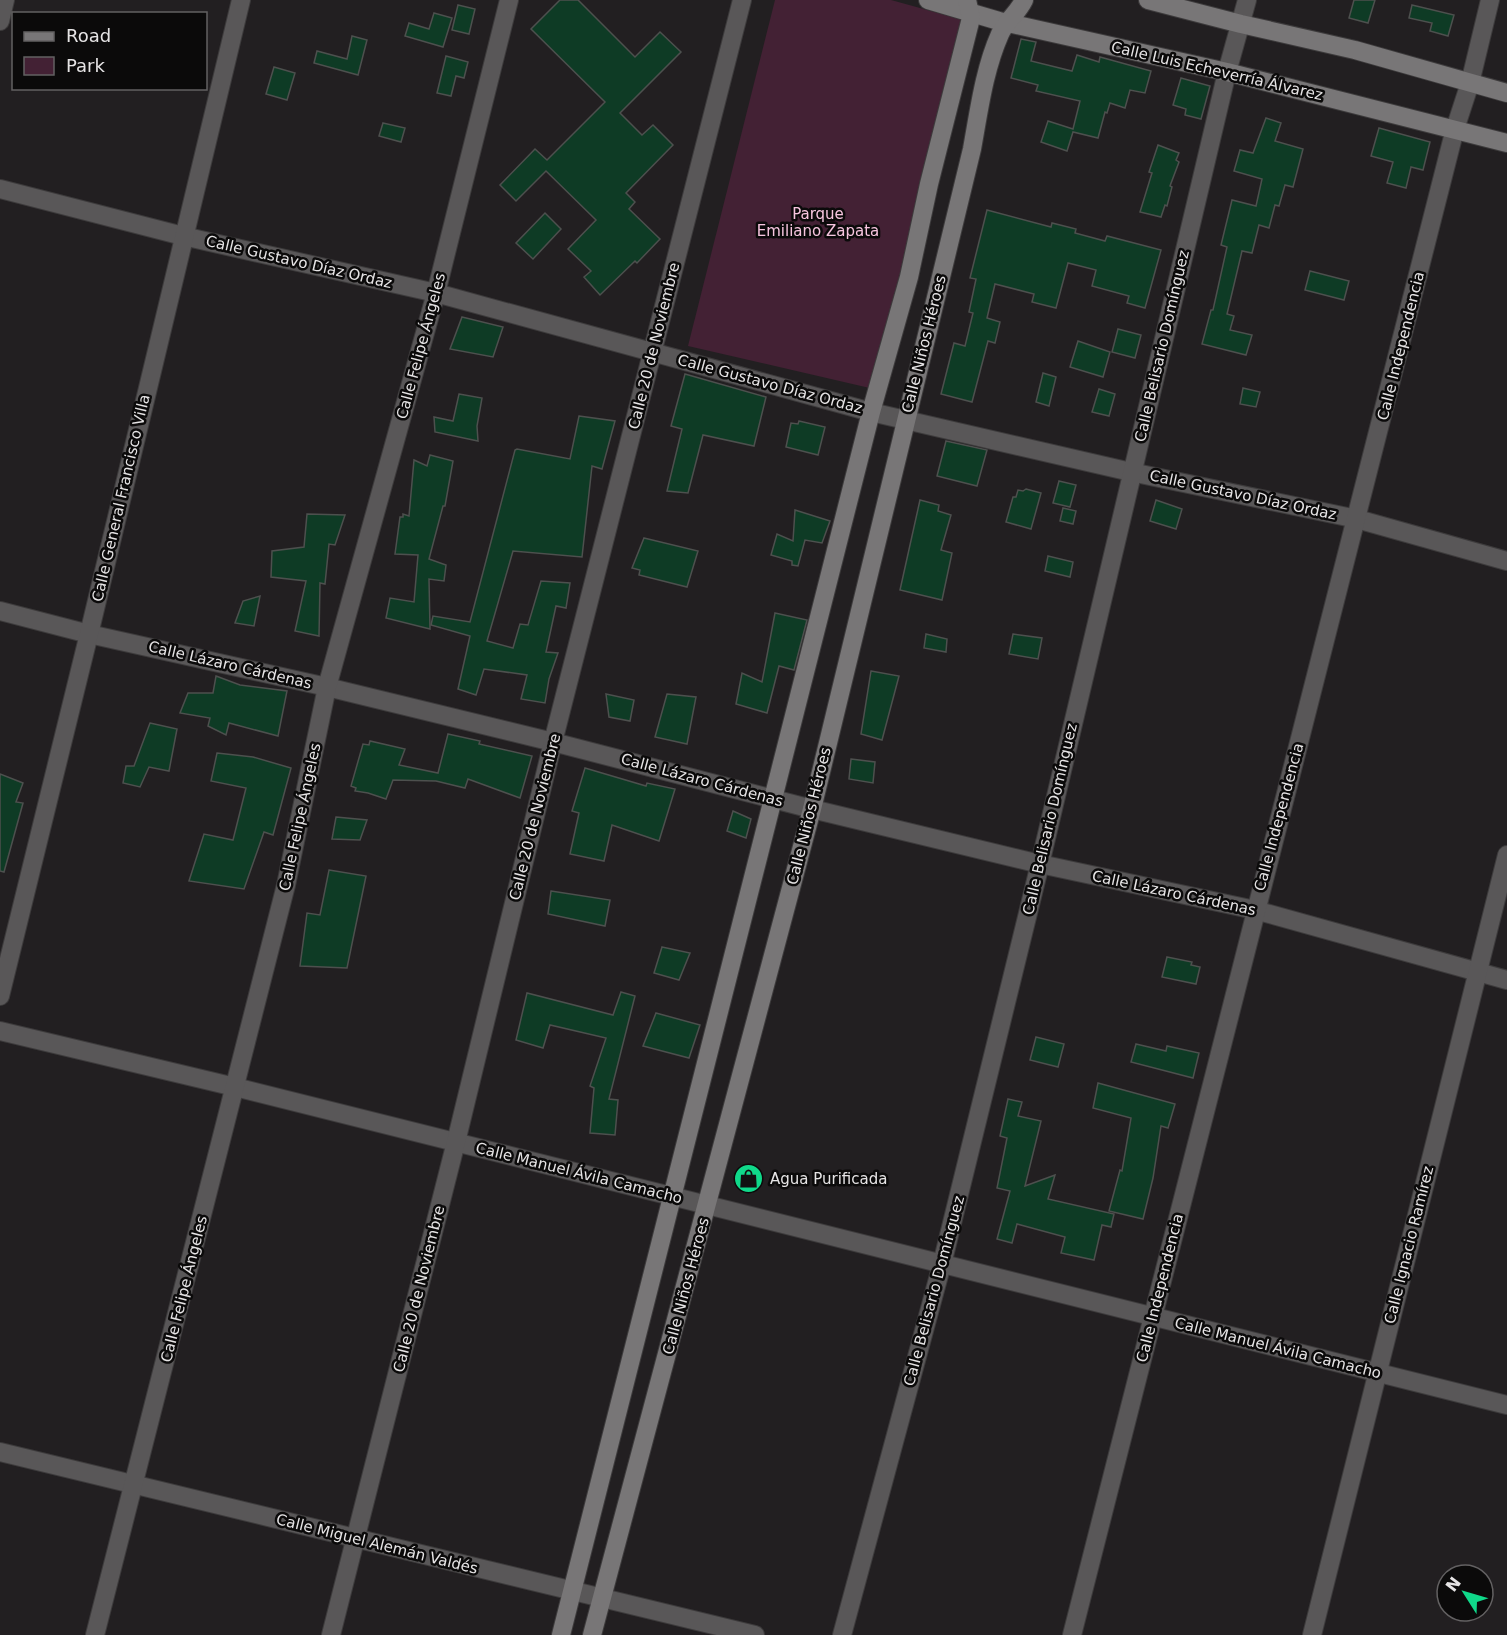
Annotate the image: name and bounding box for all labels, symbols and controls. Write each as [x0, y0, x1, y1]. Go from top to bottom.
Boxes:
legend [12, 12, 207, 90]
text: Road [66, 25, 111, 46]
street label: Calle Luis Echeverría Álvarez [1109, 37, 1325, 104]
text: Park [66, 55, 105, 76]
park label: Parque Emiliano Zapata [757, 205, 879, 240]
street label: Calle Gustavo Díaz Ordaz [204, 232, 394, 292]
street label: Calle Belisario Domínguez [1131, 248, 1193, 444]
street label: Calle 20 de Noviembre [625, 261, 683, 431]
street label: Calle Felipe Ángeles [392, 270, 449, 421]
street label: Calle Independencia [1374, 270, 1428, 422]
street label: Calle Niños Héroes [898, 273, 950, 415]
street label: Calle Gustavo Díaz Ordaz [676, 351, 865, 417]
street label: Calle General Francisco Villa [88, 393, 154, 603]
street label: Calle Gustavo Díaz Ordaz [1148, 466, 1338, 524]
street label: Calle Lázaro Cárdenas [147, 637, 314, 693]
street label: Calle Belisario Domínguez [1019, 721, 1081, 917]
street label: Calle 20 de Noviembre [506, 732, 564, 902]
street label: Calle Felipe Ángeles [275, 741, 324, 893]
street label: Calle Independencia [1251, 741, 1307, 893]
street label: Calle Niños Héroes [783, 745, 835, 887]
street label: Calle Lázaro Cárdenas [619, 750, 785, 810]
street label: Calle Lázaro Cárdenas [1090, 867, 1258, 919]
street label: Calle Manuel Ávila Camacho [474, 1138, 684, 1207]
shop icon: Agua Purificada [733, 1163, 765, 1195]
street label: Calle Ignacio Ramírez [1381, 1164, 1437, 1326]
place label: Agua Purificada [770, 1170, 887, 1188]
street label: Calle Belisario Domínguez [900, 1194, 968, 1388]
street label: Calle 20 de Noviembre [390, 1204, 448, 1374]
street label: Calle Independencia [1133, 1212, 1187, 1364]
street label: Calle Felipe Ángeles [156, 1213, 211, 1364]
street label: Calle Niños Héroes [659, 1215, 713, 1357]
street label: Calle Manuel Ávila Camacho [1173, 1313, 1383, 1382]
street label: Calle Miguel Alemán Valdés [274, 1510, 480, 1578]
north arrow [1435, 1563, 1495, 1623]
text: N [1442, 1573, 1465, 1595]

